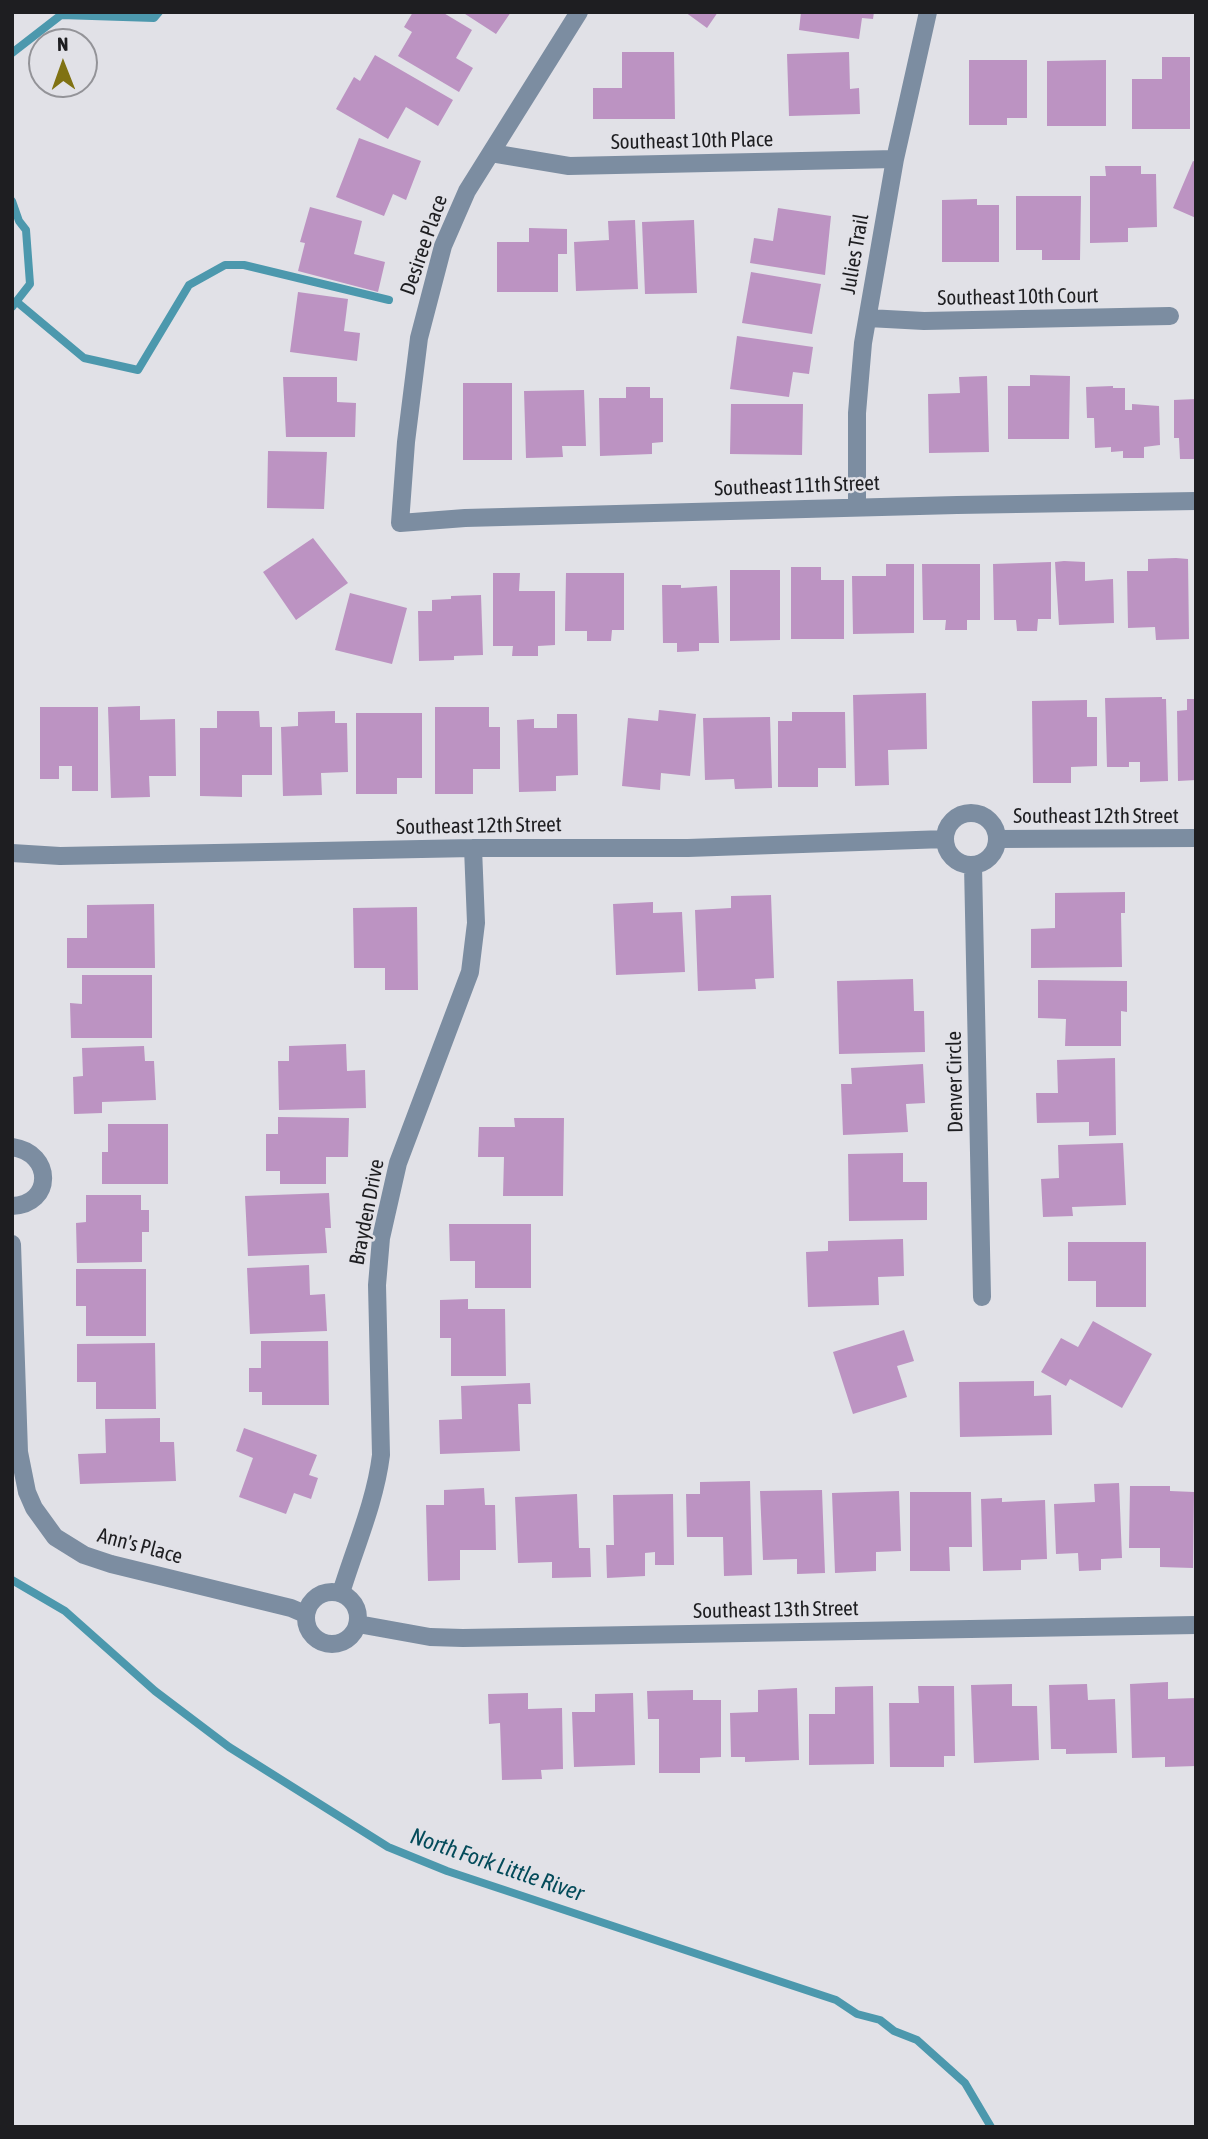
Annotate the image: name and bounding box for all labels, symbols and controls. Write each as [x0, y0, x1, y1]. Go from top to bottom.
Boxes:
north arrow [28, 28, 98, 98]
text: N [57, 33, 68, 55]
street label: Southeast 10th Place [611, 127, 773, 155]
street label: Desiree Place [395, 191, 453, 299]
street label: Julies Trail [836, 212, 874, 296]
street label: Southeast 10th Court [937, 283, 1099, 311]
street label: Southeast 11th Street [714, 471, 880, 501]
street label: Southeast 12th Street [1013, 803, 1179, 829]
street label: Southeast 12th Street [396, 812, 562, 840]
street label: Denver Circle [942, 1031, 968, 1133]
street label: Brayden Drive [344, 1157, 390, 1267]
street label: Ann's Place [95, 1523, 185, 1569]
street label: Southeast 13th Street [693, 1596, 859, 1624]
water label: North Fork Little River [407, 1822, 587, 1908]

